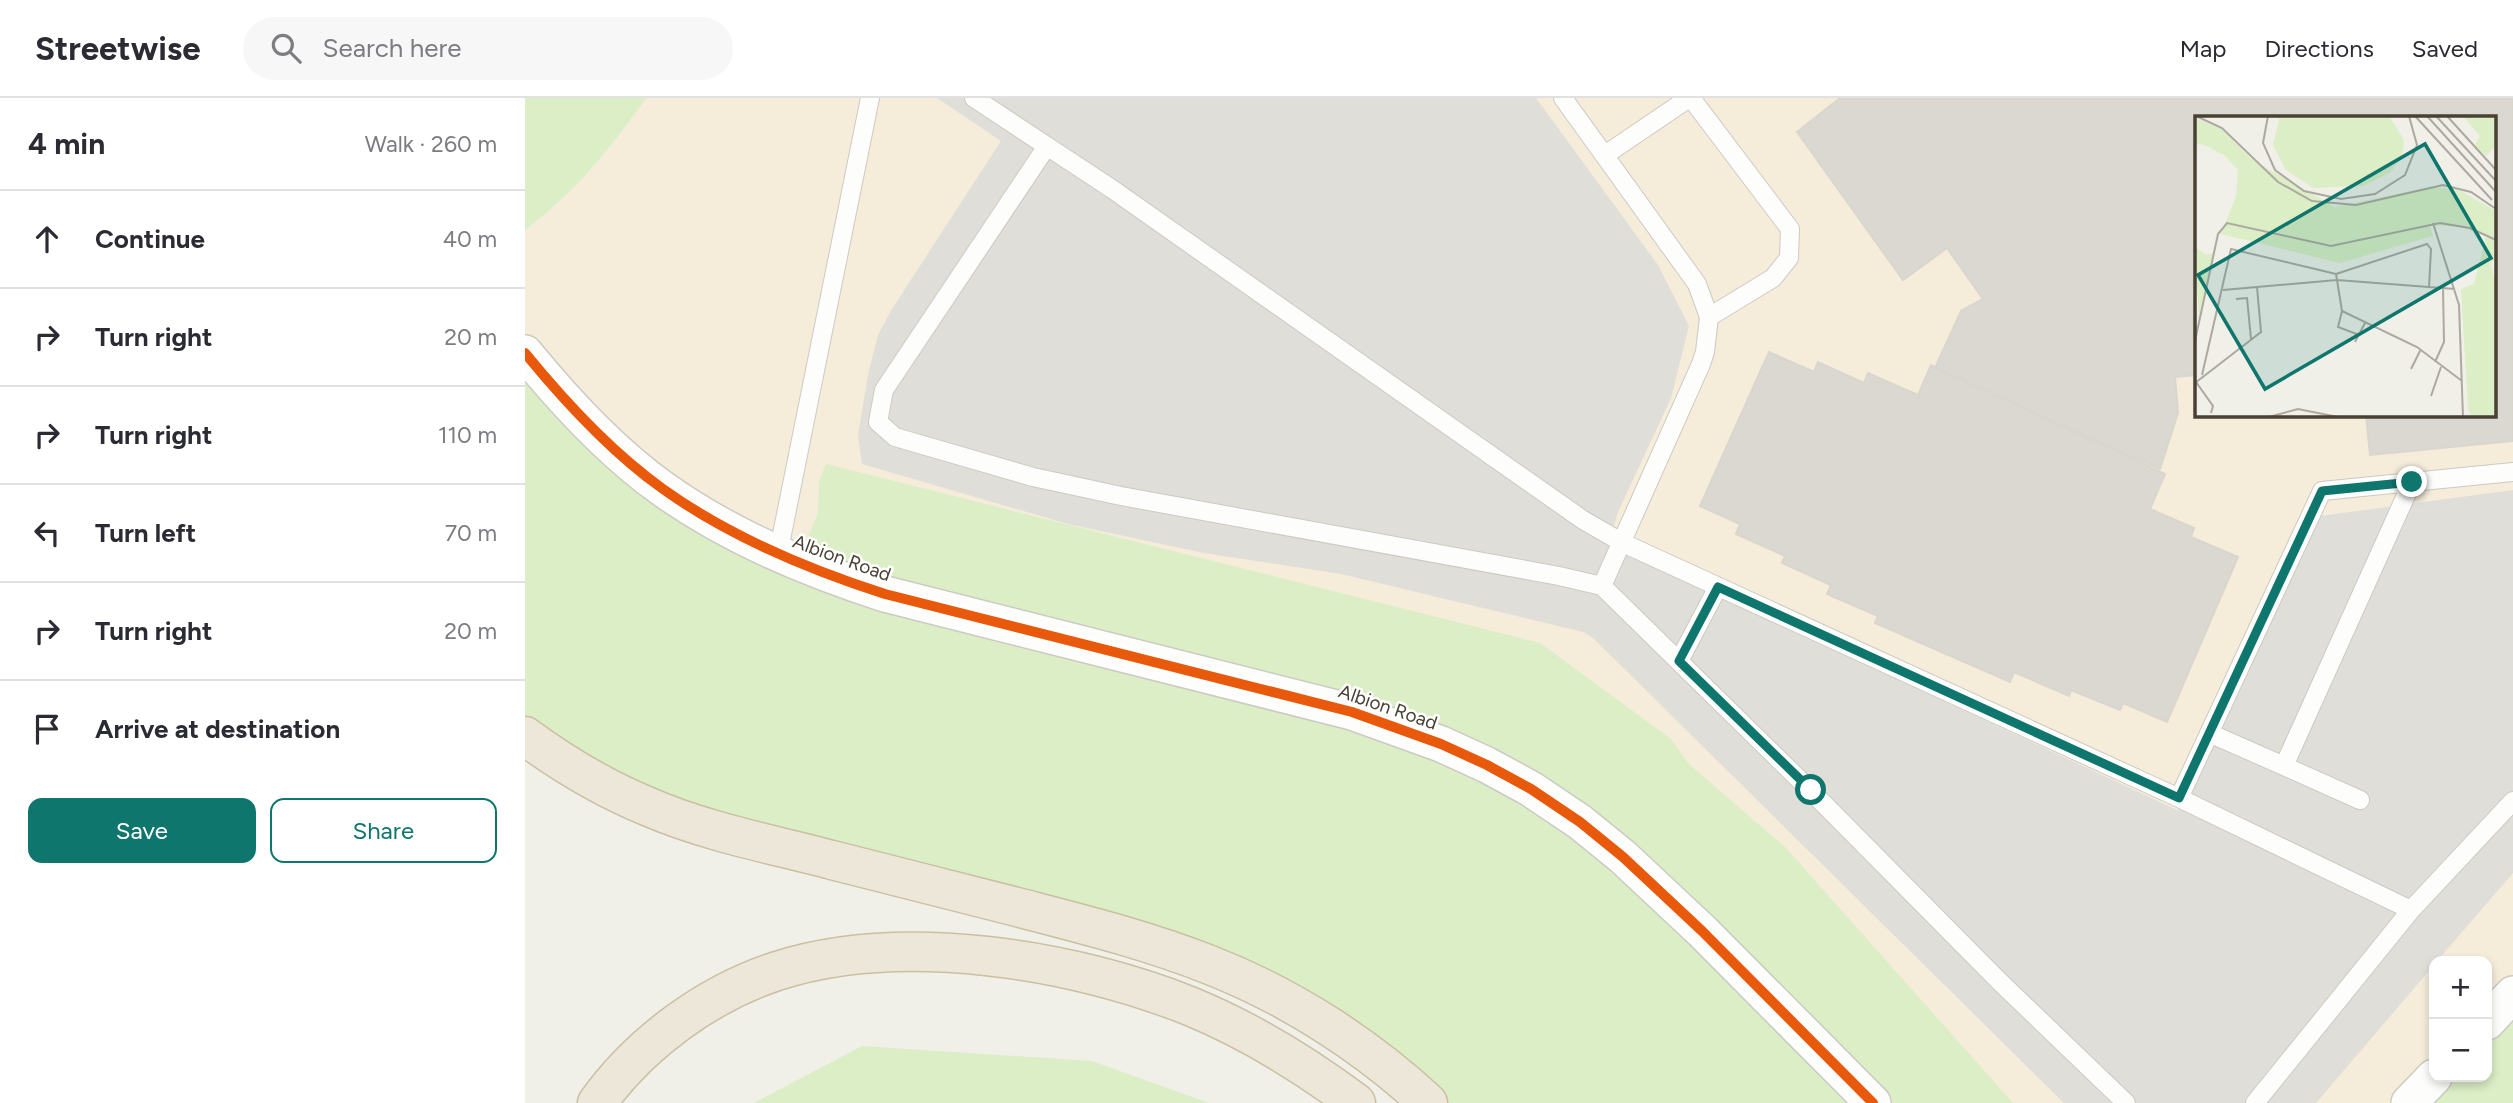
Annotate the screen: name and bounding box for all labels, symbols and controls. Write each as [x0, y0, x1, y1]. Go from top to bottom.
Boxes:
search box [243, 17, 733, 80]
text: Streetwise [35, 29, 201, 68]
icon: search [267, 29, 305, 67]
text: Search here [323, 32, 461, 64]
text: Map [2180, 34, 2226, 63]
text: Directions [2264, 34, 2374, 63]
text: Saved [2412, 34, 2478, 63]
inset map [2195, 116, 2495, 416]
text: 4 min [28, 125, 105, 162]
text: Walk · 260 m [365, 130, 497, 158]
icon: ahead [28, 220, 66, 258]
text: Continue [95, 223, 205, 255]
text: 40 m [443, 225, 497, 253]
icon: right [28, 318, 66, 356]
text: Turn right [95, 321, 212, 353]
text: 20 m [444, 323, 497, 351]
icon: right [28, 416, 66, 454]
text: Turn right [95, 419, 212, 451]
text: 110 m [438, 421, 497, 449]
route end [2396, 466, 2427, 497]
icon: left [28, 514, 66, 552]
text: Turn left [95, 517, 196, 549]
text: 70 m [445, 519, 497, 547]
street label: Albion Road [790, 530, 894, 586]
icon: right [28, 612, 66, 650]
text: Turn right [95, 615, 212, 647]
text: 20 m [444, 617, 497, 645]
street label: Albion Road [1336, 679, 1440, 735]
icon: arrive [28, 710, 66, 748]
text: Arrive at destination [95, 713, 340, 745]
route start [1795, 774, 1826, 805]
button: Save [28, 798, 256, 863]
button: Share [270, 798, 497, 863]
map controls [2429, 956, 2492, 1082]
button: + [2429, 956, 2492, 1019]
button: − [2429, 1019, 2492, 1082]

